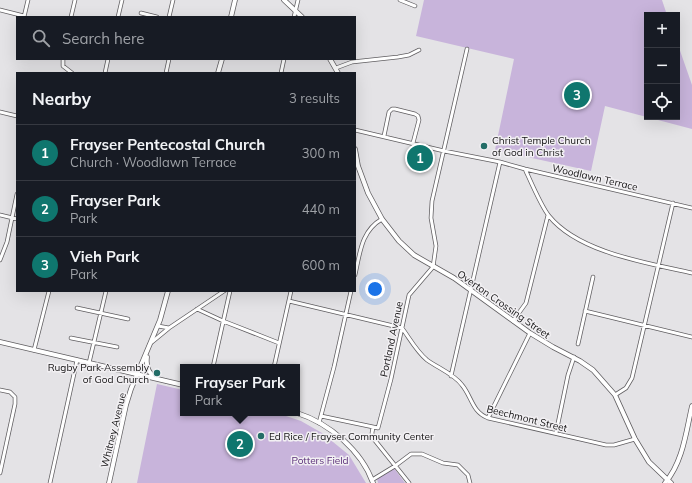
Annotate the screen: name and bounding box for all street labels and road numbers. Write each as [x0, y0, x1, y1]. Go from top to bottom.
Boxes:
street label: Woodlawn Terrace [551, 161, 639, 194]
street label: Overton Crossing Street [455, 267, 553, 342]
street label: Portland Avenue [377, 300, 406, 378]
street label: Whitney Avenue [98, 391, 129, 469]
street label: Beechmont Street [485, 402, 569, 435]

